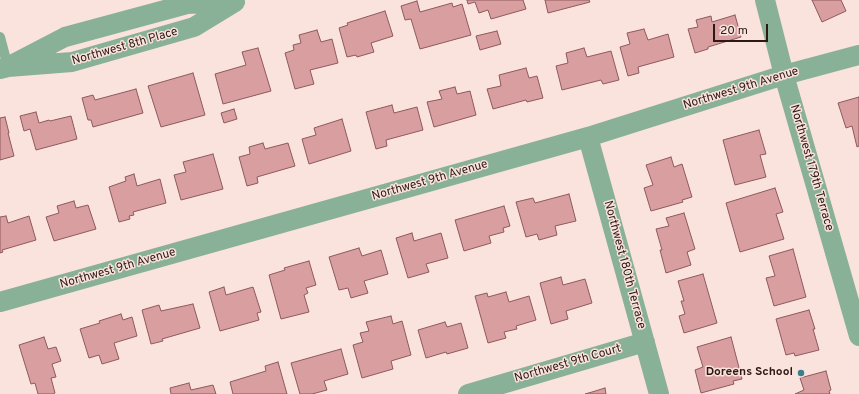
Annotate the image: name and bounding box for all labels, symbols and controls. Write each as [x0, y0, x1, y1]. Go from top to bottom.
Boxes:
scale bar [715, 16, 770, 42]
text: 20 m [720, 23, 748, 39]
street label: Northwest 8th Place [70, 25, 180, 69]
street label: Northwest 9th Avenue [682, 65, 800, 113]
street label: Northwest 179th Terrace [786, 103, 836, 233]
street label: Northwest 9th Avenue [370, 158, 490, 204]
street label: Northwest 180th Terrace [600, 199, 648, 331]
street label: Northwest 9th Avenue [58, 246, 178, 292]
street label: Northwest 9th Court [513, 342, 623, 386]
place label: Doreens School [706, 366, 793, 380]
marker: Doreens School [796, 368, 806, 378]

